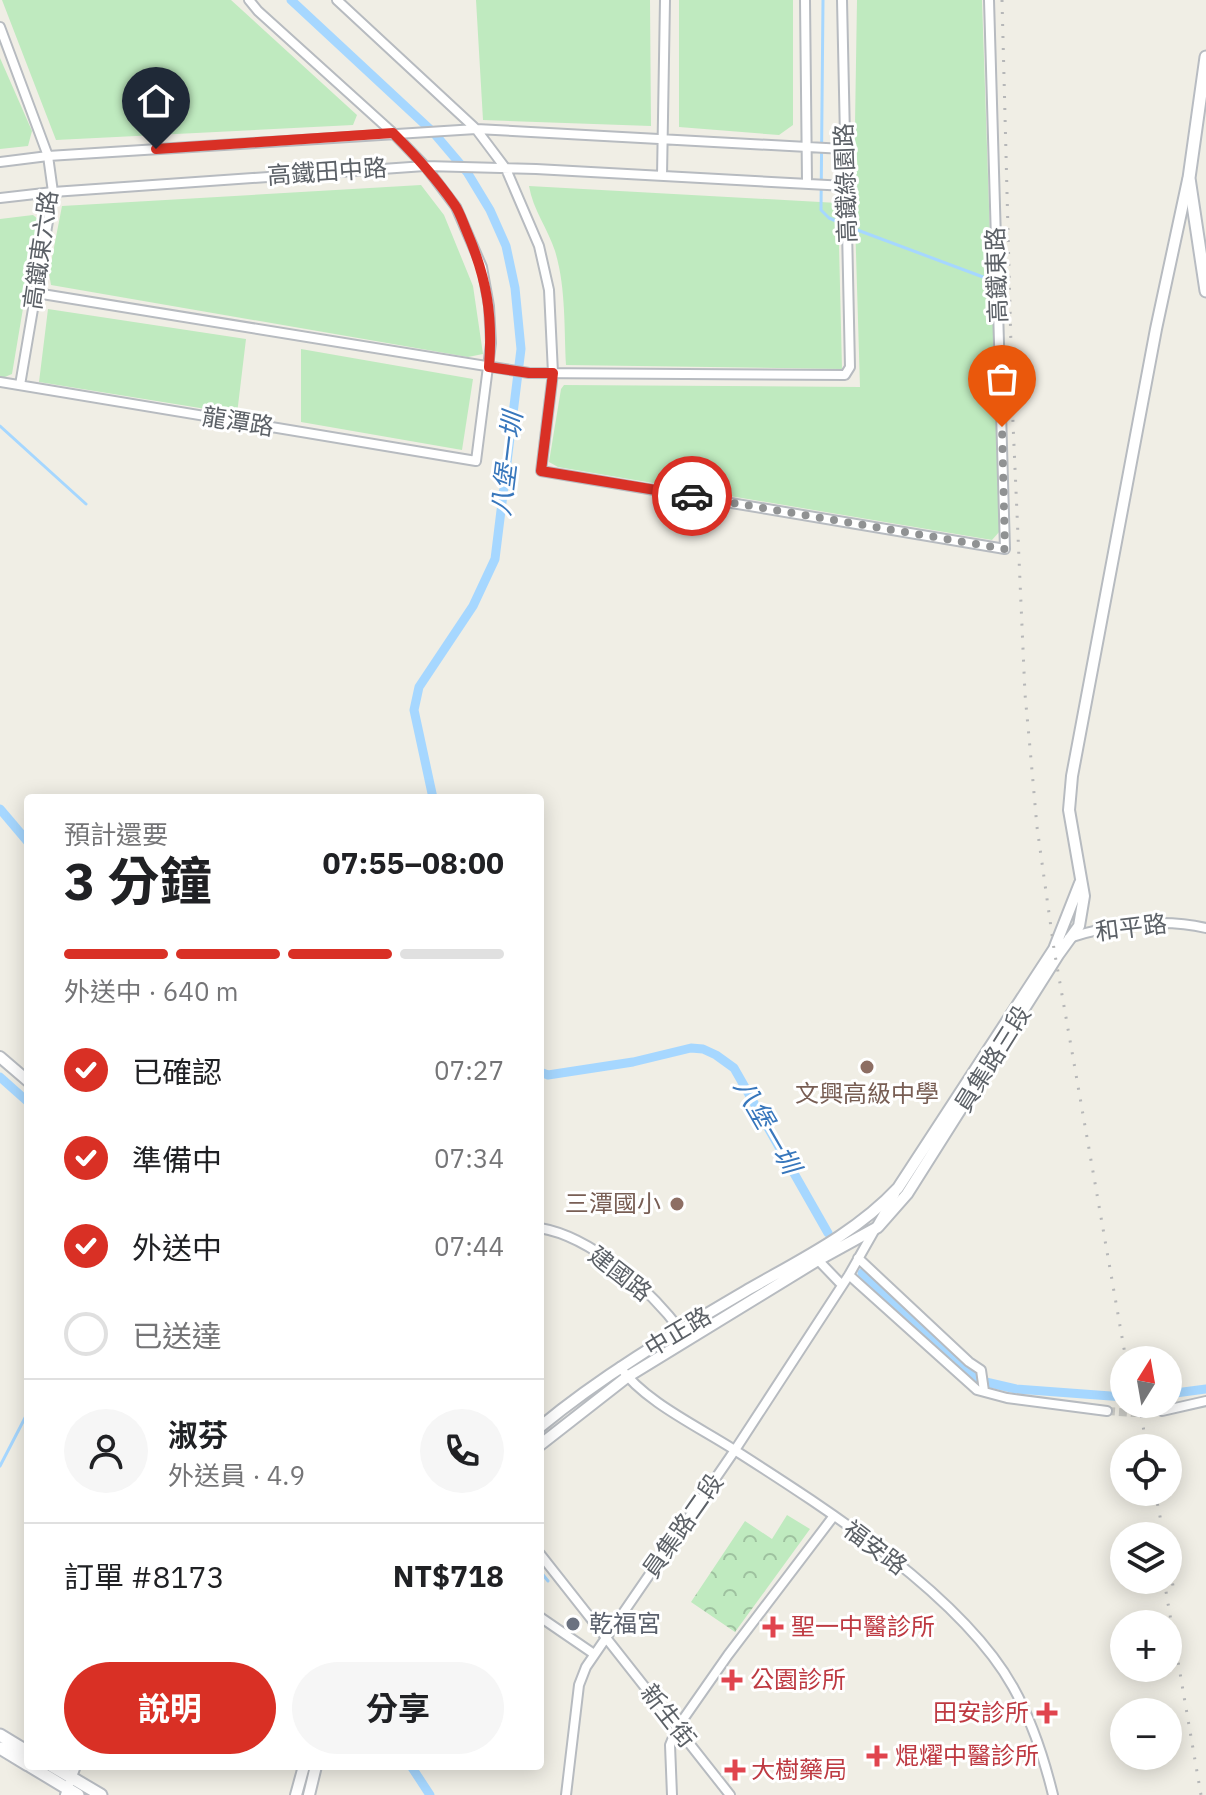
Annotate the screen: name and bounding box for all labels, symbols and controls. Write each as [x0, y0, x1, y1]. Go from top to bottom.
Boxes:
pin [122, 67, 190, 149]
icon: home [134, 79, 178, 123]
street label: 高鐵綠園路 [827, 123, 863, 244]
street label: 高鐵田中路 [266, 151, 388, 191]
street label: 高鐵東六路 [16, 188, 64, 312]
street label: 高鐵東路 [978, 227, 1014, 324]
pin [968, 345, 1036, 427]
icon: bag [980, 357, 1024, 401]
street label: 龍潭路 [200, 400, 276, 442]
water label: 八堡一圳 [483, 406, 530, 518]
courier [652, 456, 732, 536]
icon: car [670, 474, 714, 518]
text: 預計還要 [64, 817, 168, 851]
text: 07:55–08:00 [323, 843, 504, 882]
text: 3 分鐘 [64, 847, 211, 914]
street label: 和平路 [1093, 907, 1169, 947]
text: 外送中 · 640 m [64, 974, 238, 1008]
street label: 員集路三段 [947, 999, 1038, 1118]
icon: check [64, 1048, 108, 1092]
text: 已確認 [132, 1052, 222, 1091]
text: 07:27 [434, 1053, 504, 1087]
marker: 文興高級中學 [858, 1058, 876, 1076]
water label: 八堡一圳 [727, 1072, 811, 1182]
place label: 文興高級中學 [795, 1077, 939, 1109]
icon: check [64, 1136, 108, 1180]
text: 準備中 [132, 1140, 222, 1179]
text: 07:34 [434, 1141, 504, 1175]
place label: 三潭國小 [565, 1187, 661, 1219]
marker: 三潭國小 [668, 1195, 686, 1213]
icon: check [64, 1224, 108, 1268]
text: 外送中 [132, 1228, 222, 1267]
text: 07:44 [434, 1229, 504, 1263]
street label: 建國路 [582, 1238, 659, 1308]
street label: 中正路 [638, 1299, 717, 1363]
text: 已送達 [132, 1316, 222, 1355]
north arrow [1110, 1346, 1182, 1418]
map controls [1110, 1346, 1182, 1770]
button: person [64, 1409, 148, 1493]
button: phone [420, 1409, 504, 1493]
text: 淑芬 [168, 1415, 228, 1454]
button: locate [1110, 1434, 1182, 1506]
text: 外送員 · 4.9 [168, 1458, 305, 1492]
street label: 員集路二段 [635, 1467, 730, 1584]
street label: 福安路 [837, 1513, 914, 1582]
button: layers [1110, 1522, 1182, 1594]
text: NT$718 [393, 1556, 504, 1595]
text: 訂單 #8173 [64, 1557, 224, 1596]
place label: 乾福宮 [589, 1607, 661, 1639]
place label: 聖一中醫診所 [791, 1610, 935, 1642]
button: + [1110, 1610, 1182, 1682]
marker: 乾福宮 [564, 1615, 582, 1633]
marker: 聖一中醫診所 [762, 1616, 784, 1638]
button: 說明 [64, 1662, 276, 1754]
button: 分享 [292, 1662, 504, 1754]
place label: 公園診所 [750, 1663, 846, 1695]
marker: 公園診所 [721, 1669, 743, 1691]
street label: 新生街 [634, 1677, 704, 1754]
place label: 田安診所 [933, 1696, 1029, 1728]
button: − [1110, 1698, 1182, 1770]
marker: 田安診所 [1036, 1702, 1058, 1724]
place label: 焜燿中醫診所 [895, 1739, 1039, 1771]
marker: 焜燿中醫診所 [866, 1745, 888, 1767]
place label: 大樹藥局 [751, 1753, 847, 1785]
marker: 大樹藥局 [726, 1761, 744, 1779]

